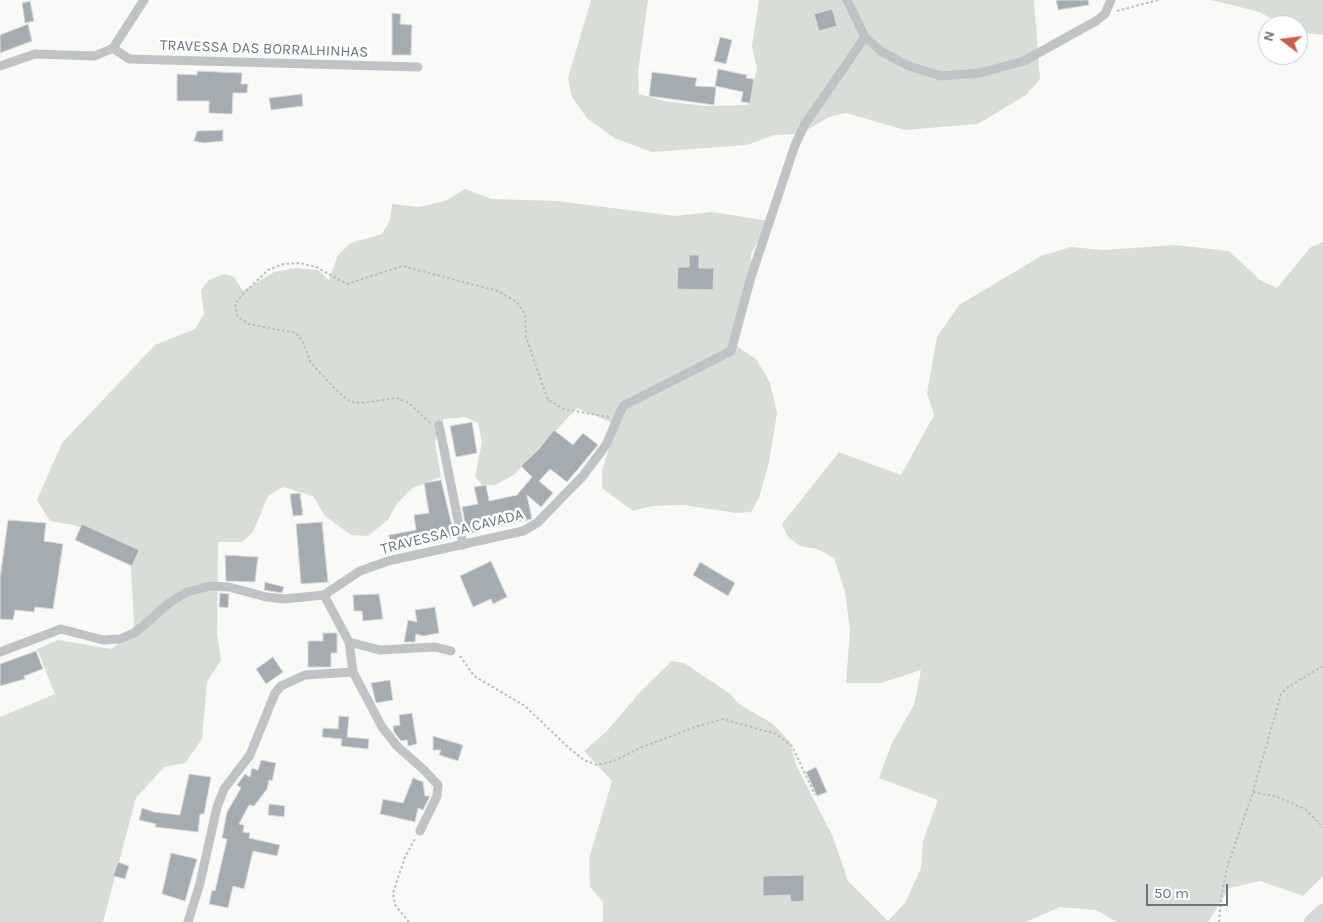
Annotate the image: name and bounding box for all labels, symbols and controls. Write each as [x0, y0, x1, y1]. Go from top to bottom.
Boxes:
north arrow [1258, 15, 1308, 65]
text: N [1259, 29, 1279, 43]
street label: TRAVESSA DAS BORRALHINHAS [160, 36, 368, 62]
street label: TRAVESSA DA CAVADA [379, 506, 525, 558]
scale bar [1148, 874, 1230, 906]
text: 50 m [1154, 884, 1189, 902]

